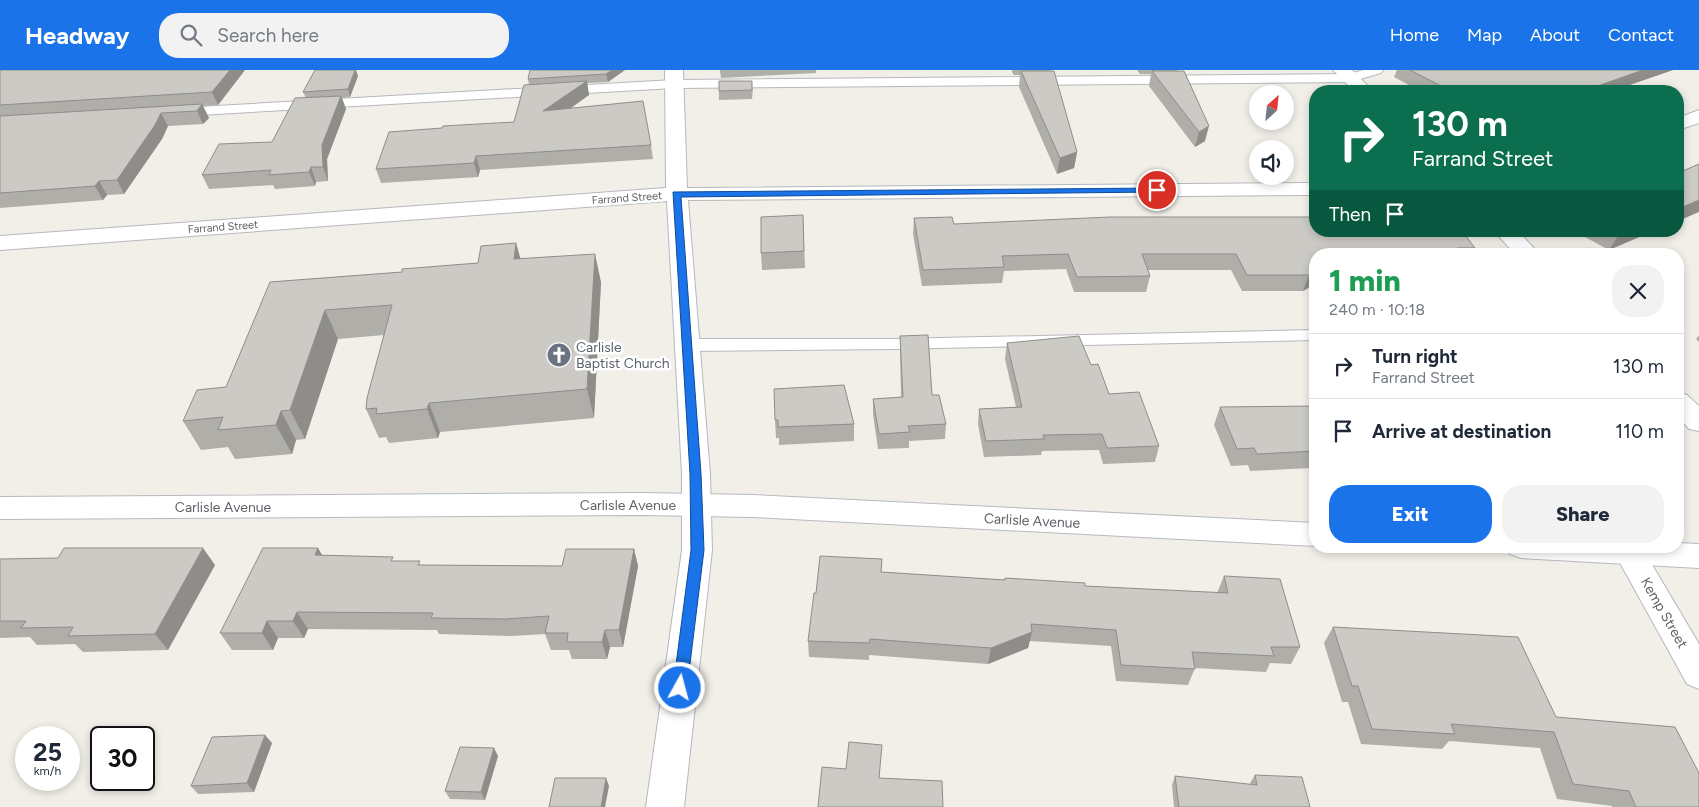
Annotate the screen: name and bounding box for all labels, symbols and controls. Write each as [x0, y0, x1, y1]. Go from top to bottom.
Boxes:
search box [159, 13, 509, 58]
text: Headway [25, 21, 129, 50]
icon: search [177, 21, 205, 49]
text: Search here [217, 24, 319, 47]
text: Home [1390, 24, 1439, 46]
text: Map [1467, 24, 1502, 46]
text: About [1530, 24, 1580, 46]
text: Contact [1608, 24, 1674, 46]
north arrow [1249, 85, 1294, 130]
map controls [1249, 85, 1294, 185]
text: 130 m [1412, 103, 1508, 145]
icon: right [1329, 105, 1394, 170]
button: sound [1249, 140, 1294, 185]
text: Farrand Street [1412, 145, 1553, 172]
pin [1136, 169, 1178, 211]
icon: arrive [1143, 176, 1171, 204]
street label: Farrand Street [591, 189, 663, 207]
icon: arrive [1381, 200, 1409, 228]
text: Then [1329, 203, 1371, 226]
street label: Farrand Street [187, 218, 259, 236]
text: 1 min [1329, 262, 1401, 299]
button: close [1612, 265, 1664, 317]
text: 240 m · 10:18 [1329, 300, 1425, 319]
place label: Carlisle Baptist Church [576, 339, 670, 372]
church icon: Carlisle Baptist Church [546, 342, 572, 368]
text: Turn right [1372, 345, 1458, 368]
icon: right [1329, 352, 1357, 380]
text: 130 m [1613, 355, 1664, 378]
text: Farrand Street [1372, 368, 1475, 387]
icon: arrive [1329, 417, 1357, 445]
text: Arrive at destination [1372, 420, 1551, 443]
text: 110 m [1615, 420, 1664, 443]
button: Exit [1329, 485, 1492, 543]
button: Share [1502, 485, 1664, 543]
street label: Carlisle Avenue [580, 497, 677, 514]
street label: Carlisle Avenue [175, 499, 272, 516]
street label: Carlisle Avenue [983, 510, 1081, 532]
street label: Kemp Street [1637, 575, 1691, 651]
position arrow [653, 661, 705, 713]
speed limit sign: 30 [90, 726, 155, 791]
text: 25 [33, 737, 62, 767]
text: km/h [34, 764, 61, 778]

